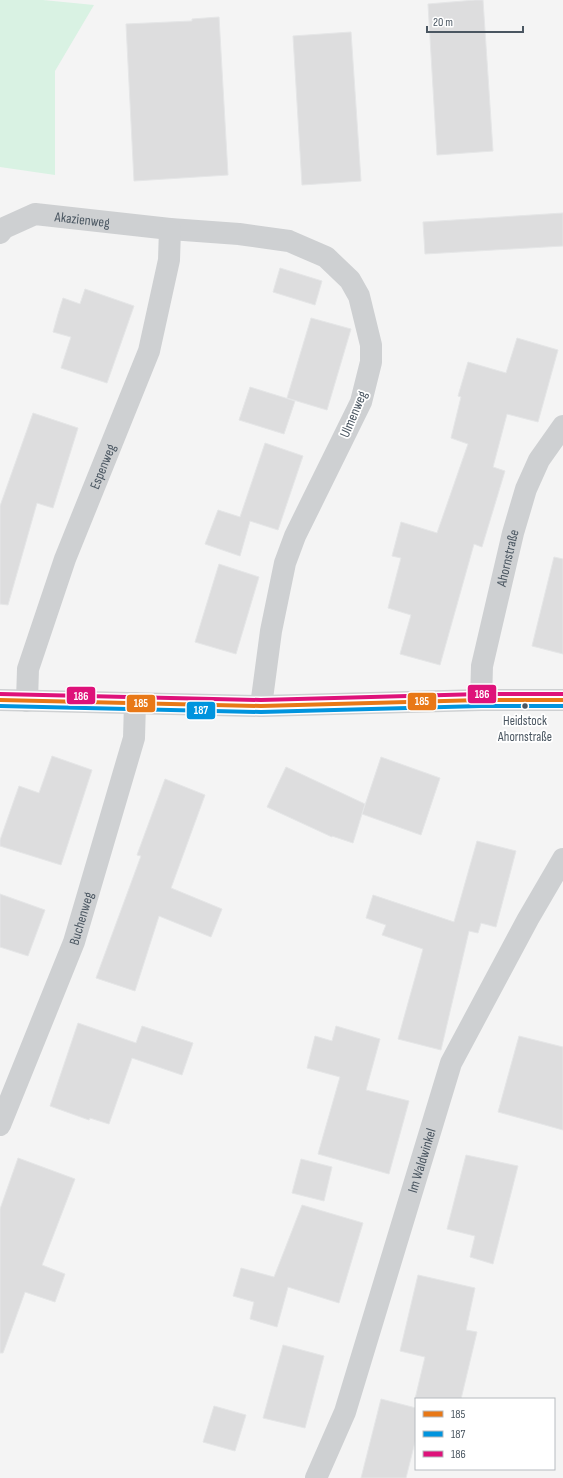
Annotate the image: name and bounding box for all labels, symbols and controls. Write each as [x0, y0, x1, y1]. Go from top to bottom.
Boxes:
scale bar [427, 8, 523, 34]
text: 20 m [433, 15, 453, 30]
street label: Akazienweg [53, 208, 111, 231]
street label: Ulmenweg [336, 388, 371, 440]
street label: Espenweg [86, 441, 120, 492]
street label: Ahornstraße [493, 527, 523, 589]
line badge: 186 [467, 684, 497, 704]
line badge: 186 [66, 686, 96, 705]
text: 186 [475, 688, 489, 701]
text: 186 [74, 690, 88, 703]
line badge: 185 [407, 692, 437, 711]
line badge: 185 [126, 694, 156, 713]
text: 185 [415, 695, 429, 708]
text: 185 [134, 697, 148, 710]
line badge: 187 [186, 701, 216, 720]
marker: Heidstock Ahornstraße [520, 701, 530, 711]
text: 187 [194, 704, 208, 717]
place label: Heidstock Ahornstraße [497, 713, 552, 745]
street label: Buchenweg [66, 890, 97, 947]
street label: Im Waldwinkel [404, 1126, 440, 1195]
legend [415, 1398, 555, 1470]
text: 185 [451, 1407, 465, 1422]
text: 187 [451, 1427, 465, 1442]
text: 186 [451, 1447, 466, 1462]

